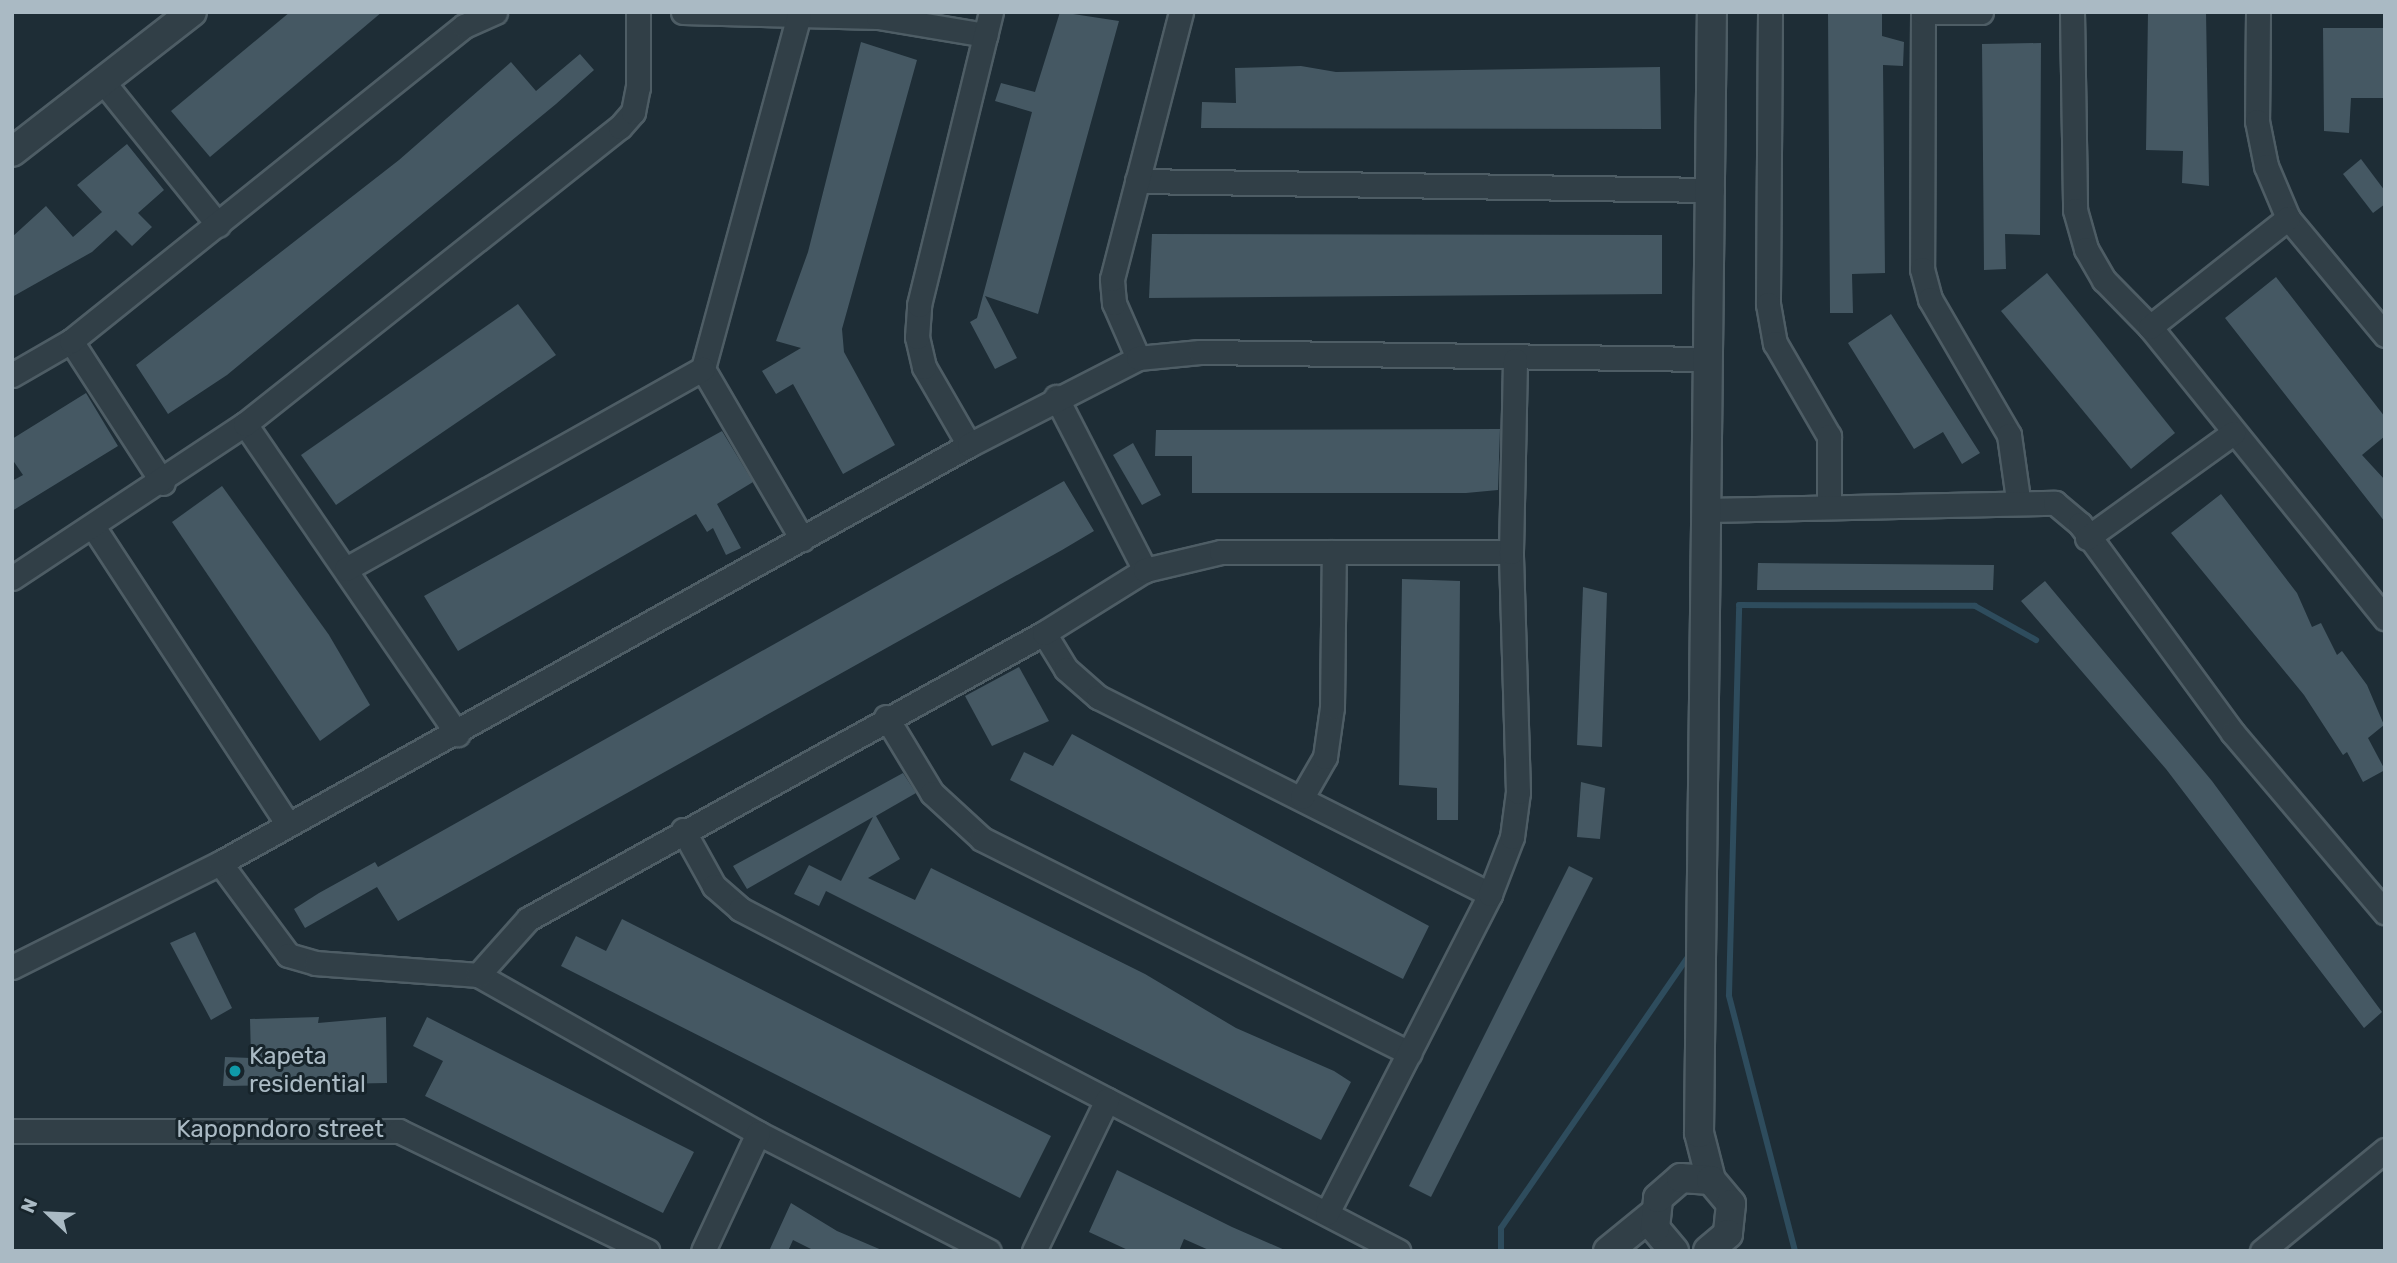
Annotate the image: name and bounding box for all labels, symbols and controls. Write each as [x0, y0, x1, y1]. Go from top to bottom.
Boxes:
place label: Kapeta residential [249, 1043, 366, 1099]
marker: Kapeta residential [227, 1063, 243, 1079]
street label: Kapopndoro street [176, 1116, 384, 1144]
north arrow [14, 1179, 84, 1249]
text: N [16, 1195, 42, 1216]

